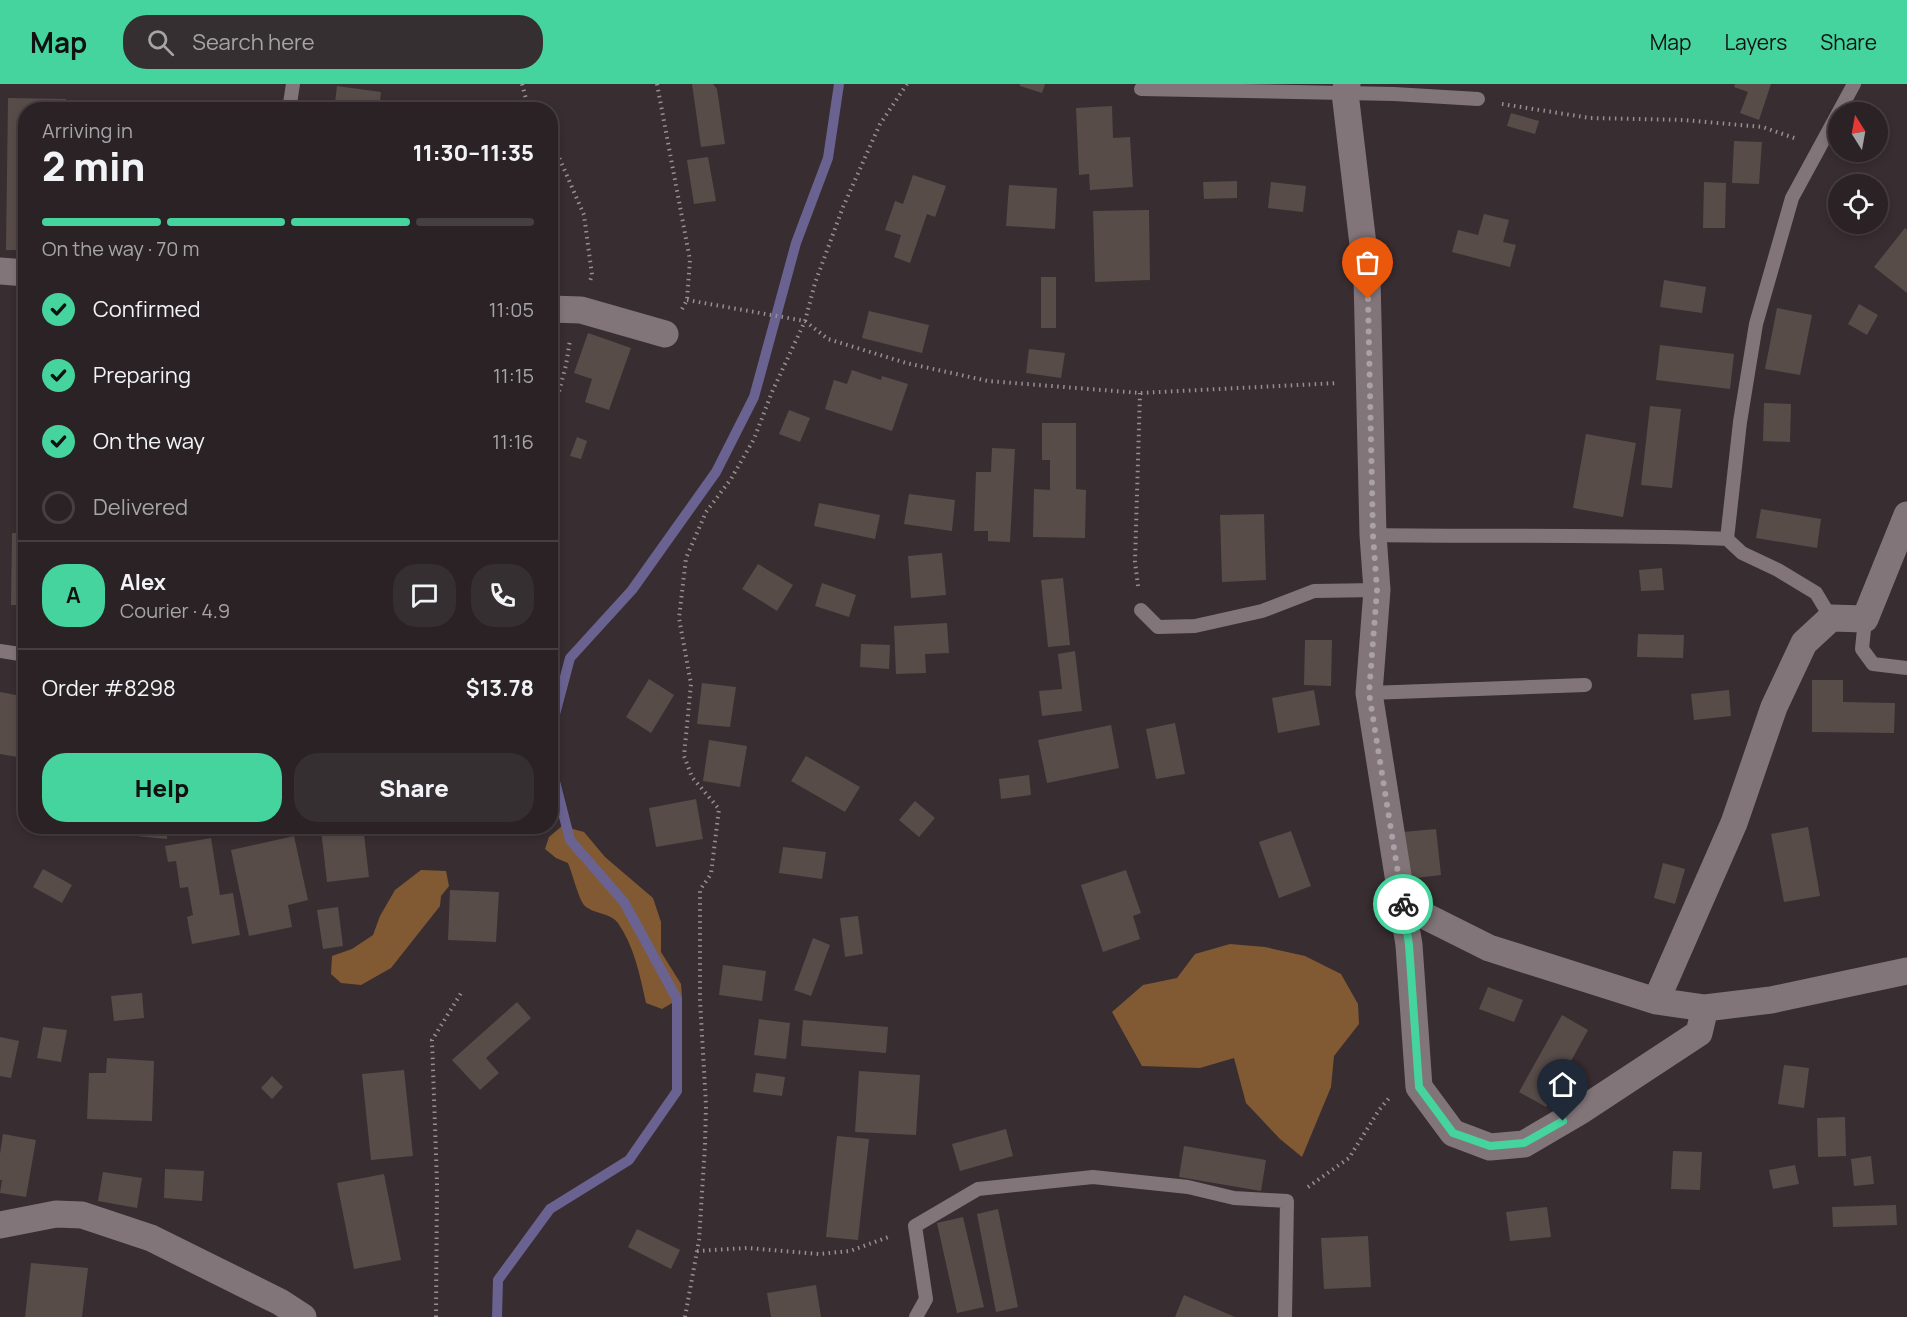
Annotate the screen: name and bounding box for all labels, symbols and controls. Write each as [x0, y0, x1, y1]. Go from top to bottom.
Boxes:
search box [123, 15, 543, 69]
text: Map [30, 23, 87, 61]
icon: search [144, 26, 177, 59]
text: Search here [192, 27, 315, 57]
text: Map [1650, 28, 1691, 56]
text: Layers [1724, 28, 1787, 56]
text: Share [1820, 28, 1877, 56]
north arrow [1828, 102, 1888, 162]
map controls [1828, 102, 1888, 234]
text: Arriving in [42, 117, 133, 144]
text: 11:30–11:35 [413, 138, 534, 168]
text: 2 min [42, 139, 145, 193]
button: locate [1828, 174, 1888, 234]
text: On the way · 70 m [42, 235, 199, 262]
pin [1342, 237, 1393, 299]
icon: bag [1351, 246, 1384, 279]
icon: check [42, 293, 75, 326]
text: Confirmed [93, 294, 201, 324]
text: 11:05 [489, 296, 534, 323]
icon: check [42, 359, 75, 392]
text: Preparing [93, 360, 191, 390]
text: 11:15 [493, 362, 534, 389]
icon: check [42, 425, 75, 458]
text: On the way [93, 426, 205, 456]
text: 11:16 [492, 428, 534, 455]
text: Delivered [93, 492, 188, 522]
button: chat [393, 564, 456, 627]
button: phone [471, 564, 534, 627]
text: Alex [120, 567, 166, 597]
text: A [66, 580, 81, 610]
text: Courier · 4.9 [120, 597, 230, 624]
text: Order #8298 [42, 673, 176, 703]
text: $13.78 [466, 673, 534, 703]
button: Help [42, 753, 282, 822]
button: Share [294, 753, 534, 822]
courier [1373, 874, 1433, 934]
icon: bike [1387, 888, 1420, 921]
pin [1537, 1059, 1588, 1121]
icon: home [1546, 1068, 1579, 1101]

